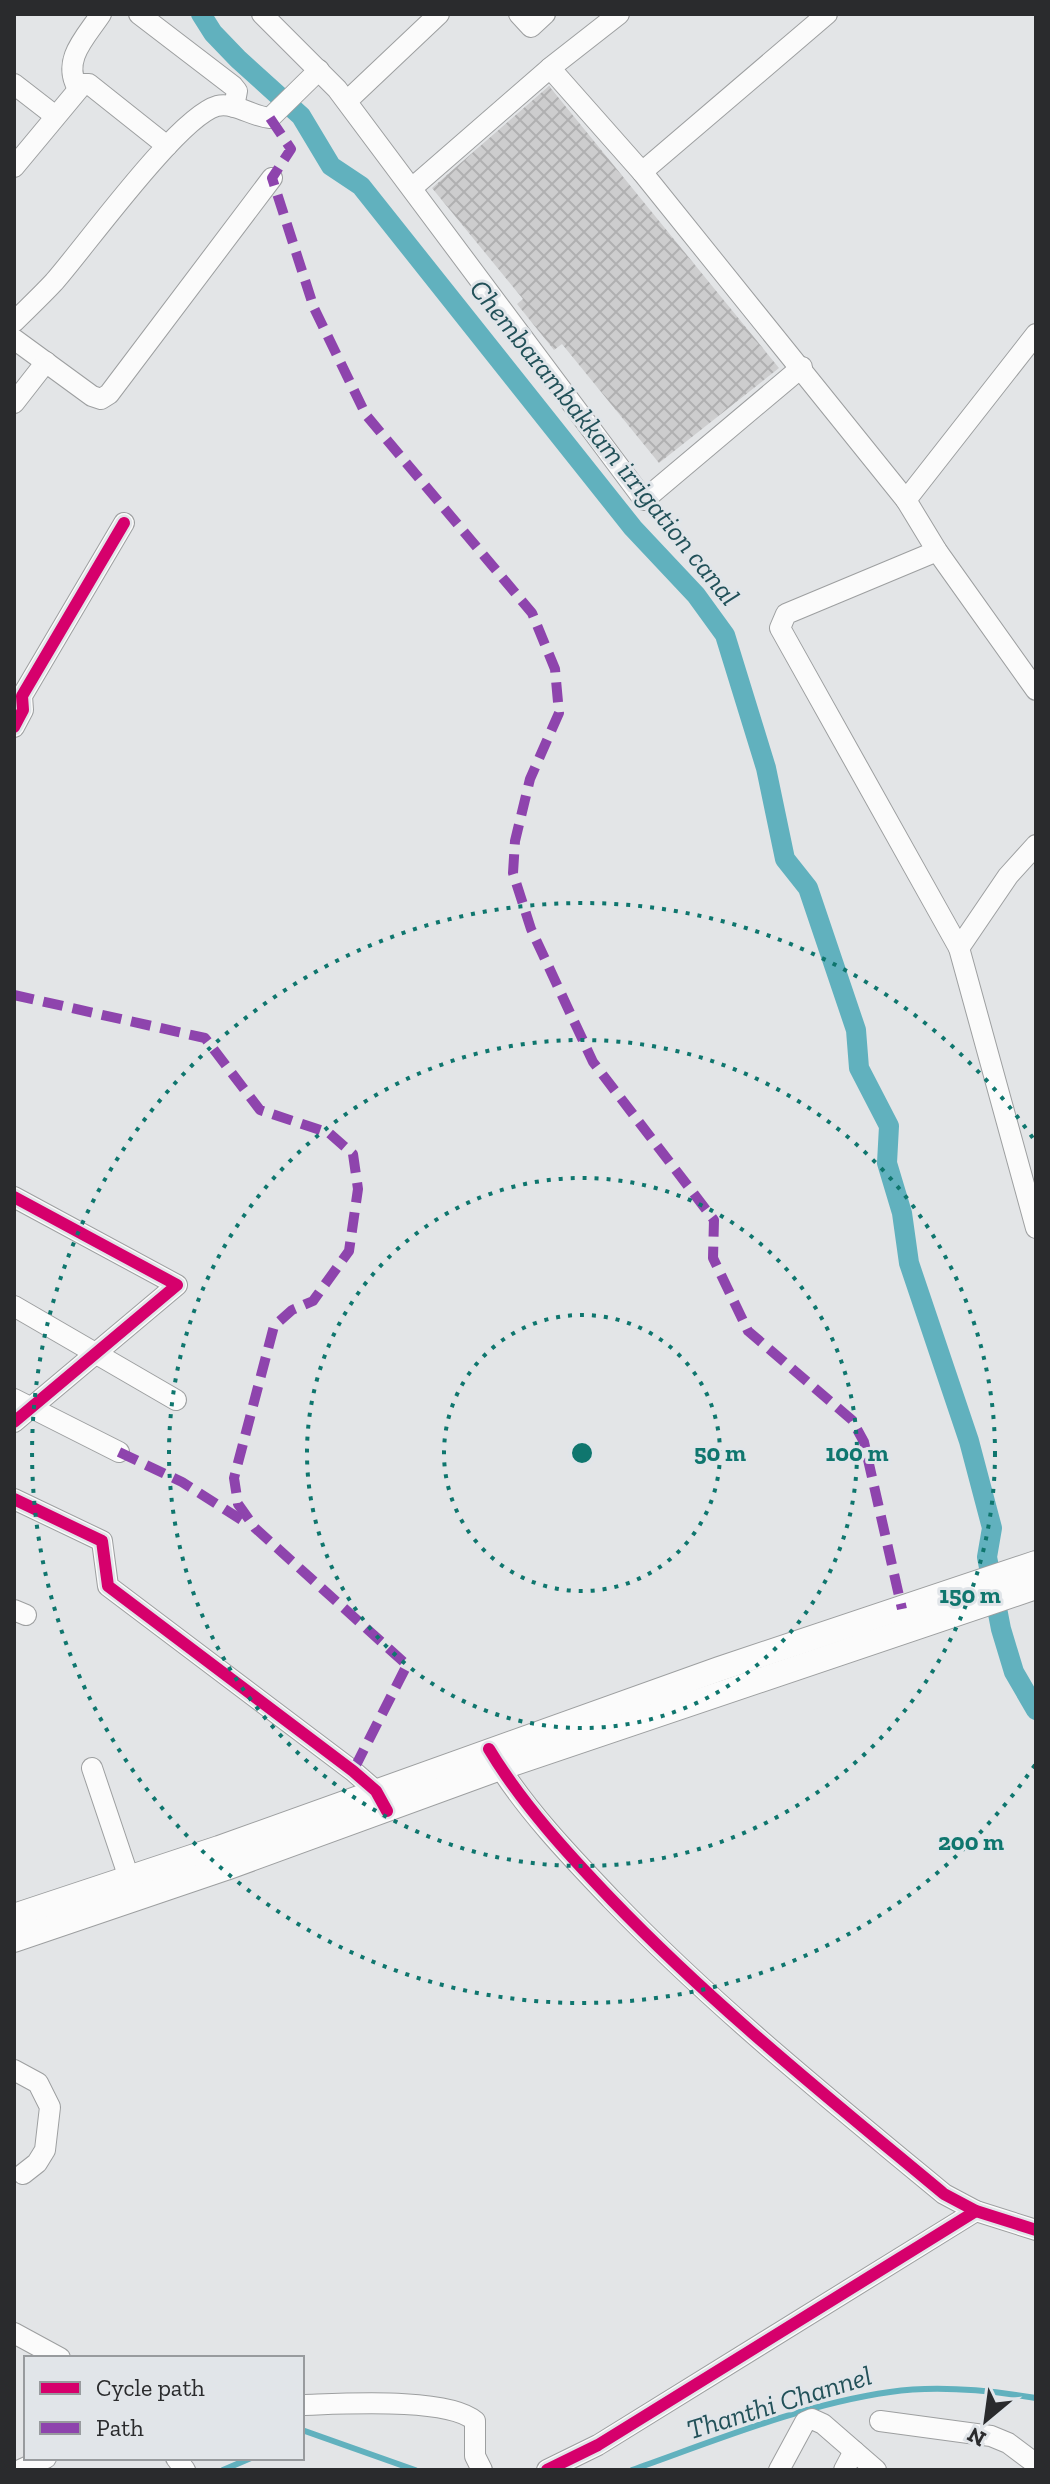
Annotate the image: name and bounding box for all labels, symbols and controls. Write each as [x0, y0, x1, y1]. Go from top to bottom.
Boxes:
water label: Chembarambakkam irrigation canal [463, 273, 746, 612]
text: 50 m [694, 1438, 746, 1467]
text: 100 m [826, 1438, 888, 1467]
centre of rings [568, 1439, 596, 1467]
text: 150 m [939, 1580, 1001, 1609]
text: 200 m [938, 1827, 1004, 1856]
legend [24, 2356, 304, 2460]
water label: Thanthi Channel [683, 2359, 875, 2446]
text: Cycle path [96, 2373, 205, 2402]
north arrow [946, 2380, 1026, 2460]
text: Path [96, 2413, 144, 2442]
text: N [962, 2421, 990, 2453]

